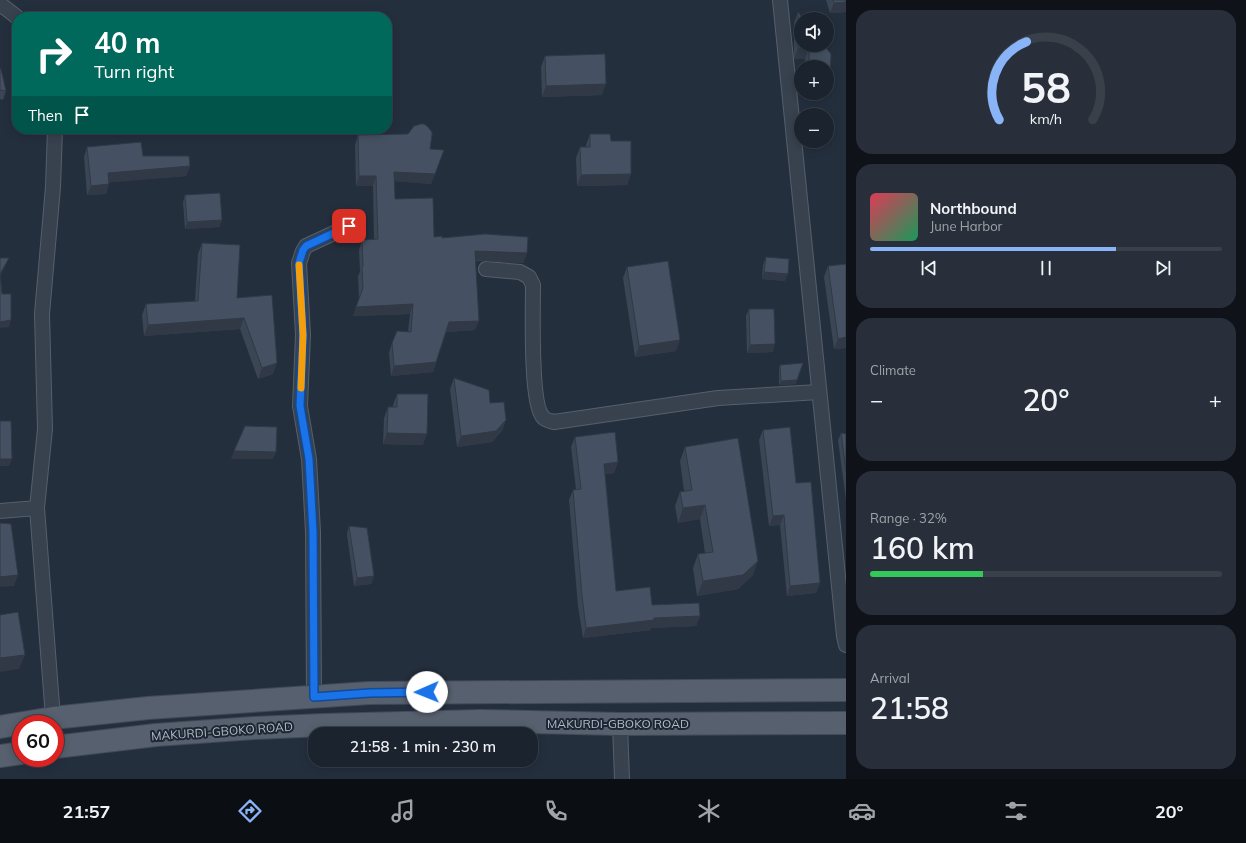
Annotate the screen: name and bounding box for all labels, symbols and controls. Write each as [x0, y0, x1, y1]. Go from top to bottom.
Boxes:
map controls [794, 12, 834, 148]
button: sound [794, 12, 834, 52]
text: 40 m [94, 25, 160, 60]
icon: right [28, 28, 80, 80]
text: Turn right [94, 60, 174, 83]
button: + [794, 60, 834, 100]
text: 58 [1021, 61, 1071, 113]
icon: arrive [71, 104, 93, 126]
text: Then [28, 106, 63, 125]
button: − [794, 108, 834, 148]
text: km/h [1030, 109, 1062, 127]
text: Northbound [930, 199, 1017, 218]
pin [332, 209, 366, 243]
icon: arrive [338, 215, 360, 237]
text: June Harbor [930, 218, 1002, 234]
icon: previous [918, 257, 940, 279]
icon: pause [1035, 257, 1057, 279]
icon: next [1152, 257, 1174, 279]
text: Climate [870, 362, 916, 378]
text: 20° [1022, 381, 1070, 419]
text: − [870, 386, 883, 414]
text: + [1209, 386, 1222, 414]
text: Range · 32% [870, 510, 947, 526]
text: 160 km [870, 529, 975, 567]
text: Arrival [870, 670, 910, 686]
position arrow [406, 671, 448, 713]
text: 21:58 [870, 689, 949, 727]
speed limit sign: 60 [12, 715, 64, 767]
street label: MAKURDI-GBOKO ROAD [547, 716, 689, 731]
street label: MAKURDI-GBOKO ROAD [151, 719, 293, 743]
text: 21:58 · 1 min · 230 m [350, 737, 496, 756]
icon: directions [236, 797, 264, 825]
icon: music [389, 797, 417, 825]
icon: phone [542, 797, 570, 825]
icon: climate [695, 797, 723, 825]
icon: car [848, 797, 876, 825]
icon: filters [1002, 797, 1030, 825]
text: 21:57 [63, 800, 110, 823]
text: 20° [1155, 800, 1183, 823]

